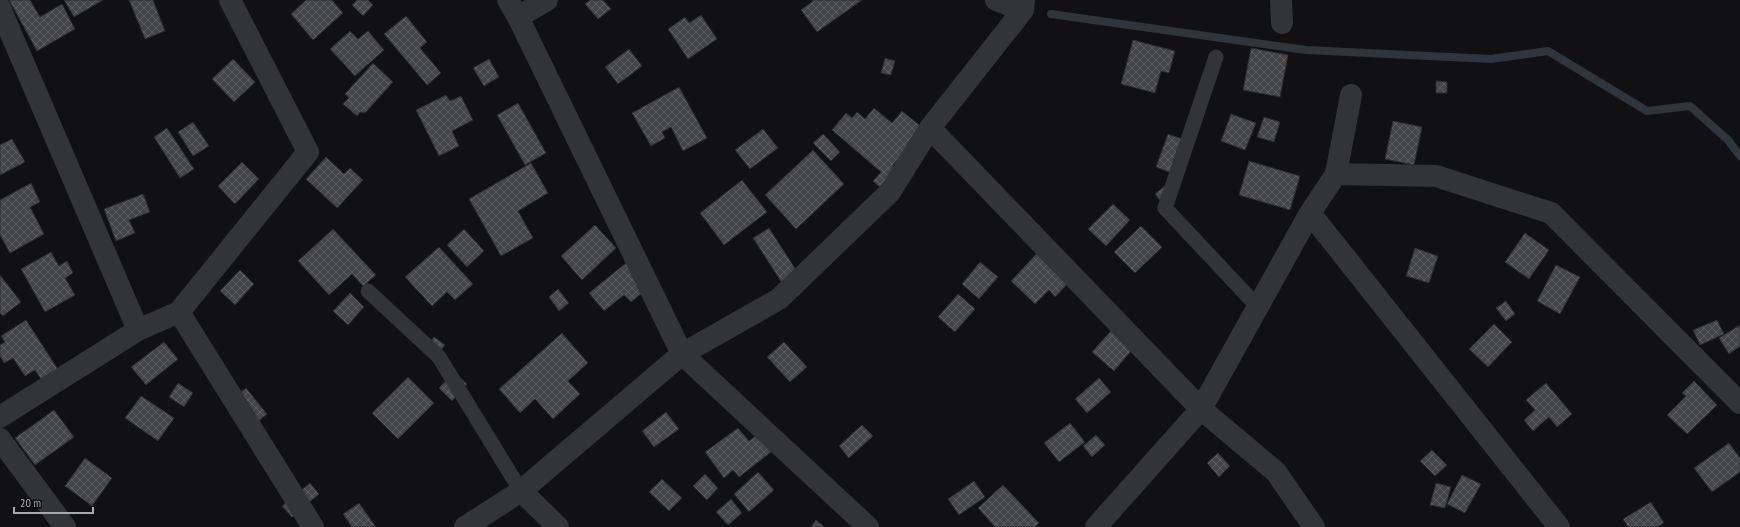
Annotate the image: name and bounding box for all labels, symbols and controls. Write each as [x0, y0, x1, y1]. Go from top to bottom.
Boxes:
scale bar [14, 489, 93, 515]
text: 20 m [20, 495, 41, 510]

